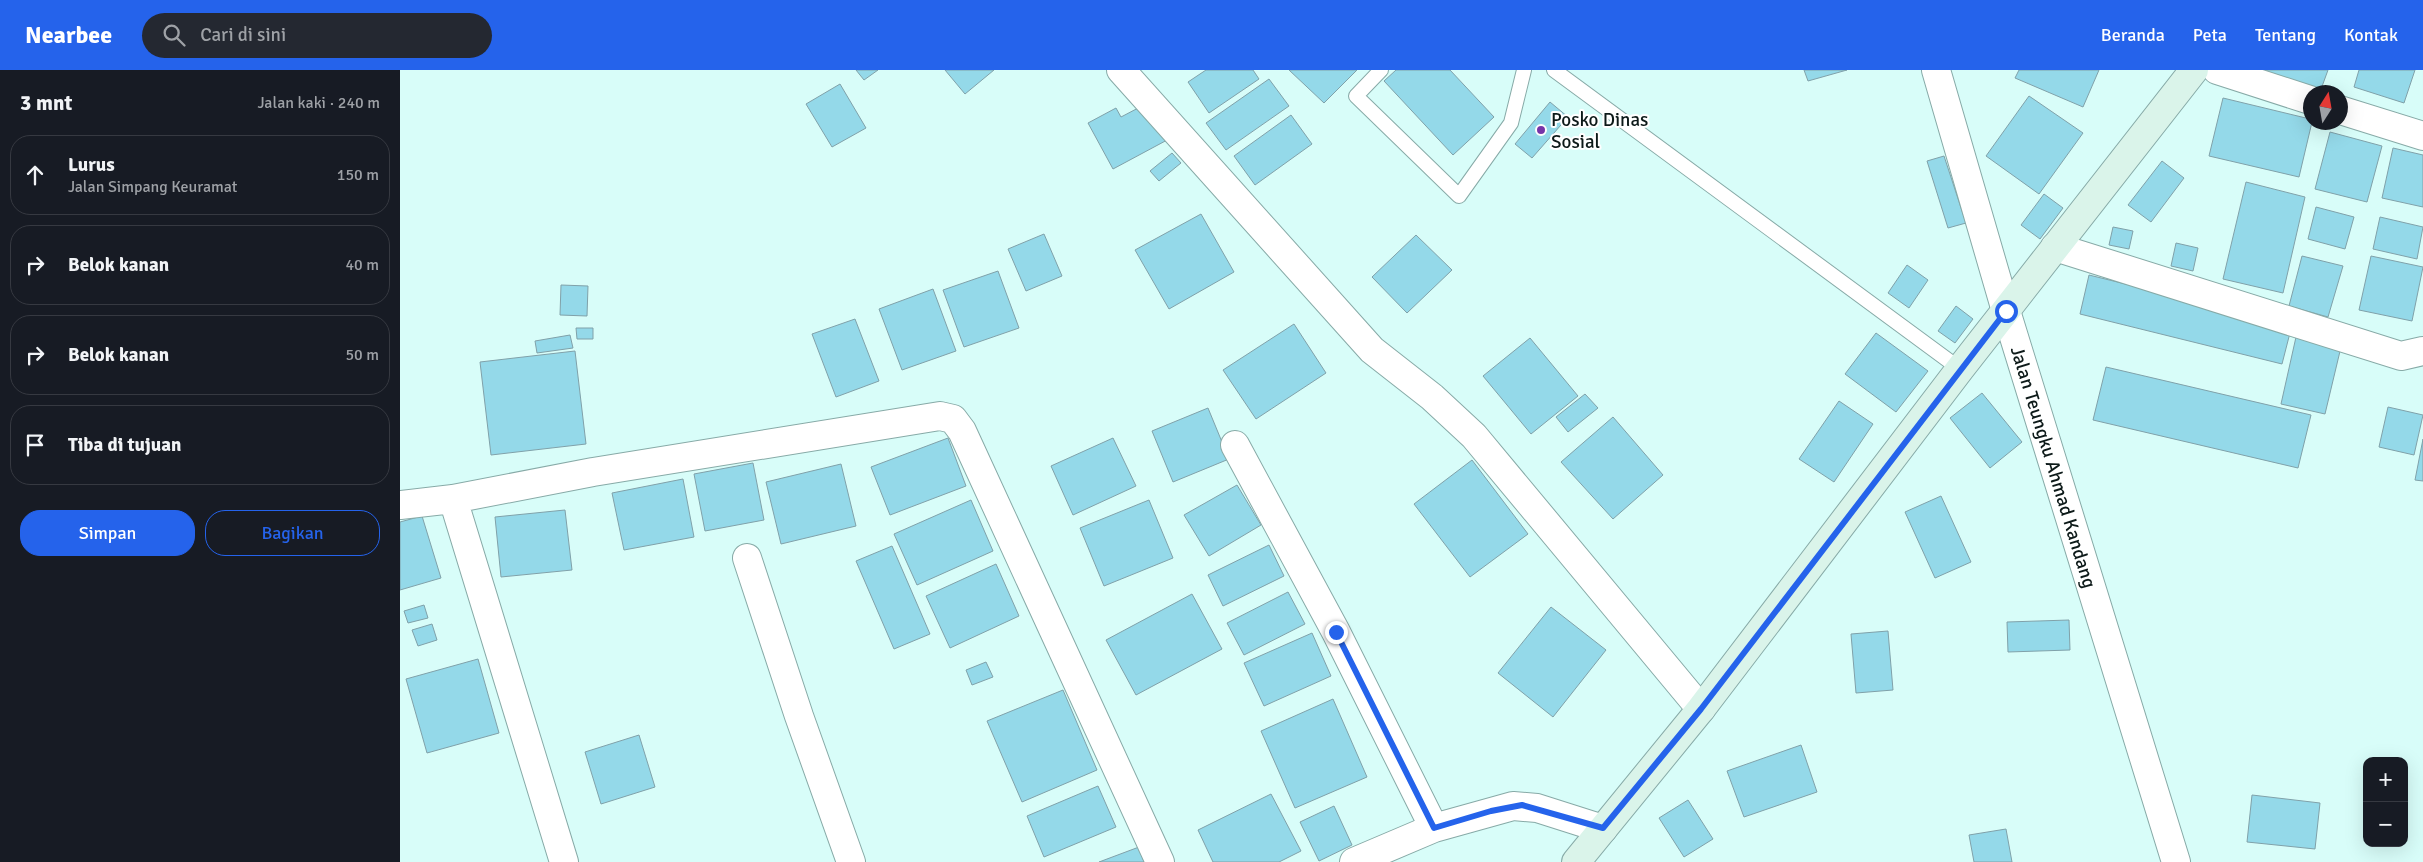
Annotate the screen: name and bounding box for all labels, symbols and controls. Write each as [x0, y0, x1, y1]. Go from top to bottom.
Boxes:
search box [142, 13, 492, 58]
text: Nearbee [25, 20, 112, 50]
icon: search [160, 21, 188, 49]
text: Cari di sini [200, 23, 286, 47]
text: Beranda [2101, 24, 2165, 46]
text: Peta [2193, 24, 2227, 46]
text: Tentang [2255, 24, 2316, 46]
text: Kontak [2344, 24, 2398, 46]
north arrow [2303, 85, 2348, 130]
text: 3 mnt [20, 90, 72, 116]
text: Jalan kaki · 240 m [258, 93, 380, 113]
place label: Posko Dinas Sosial [1551, 108, 1648, 154]
marker: Posko Dinas Sosial [1535, 124, 1547, 136]
text: Lurus [68, 153, 115, 177]
icon: ahead [21, 161, 49, 189]
text: 150 m [337, 165, 379, 185]
text: Jalan Simpang Keuramat [68, 177, 237, 197]
icon: right [21, 251, 49, 279]
text: Belok kanan [68, 253, 169, 277]
text: 40 m [345, 255, 379, 275]
route start [1995, 300, 2018, 323]
icon: right [21, 341, 49, 369]
text: Belok kanan [68, 343, 169, 367]
street label: Jalan Teungku Ahmad Kandang [2005, 343, 2101, 591]
text: 50 m [345, 345, 379, 365]
icon: arrive [21, 431, 49, 459]
text: Tiba di tujuan [68, 433, 181, 457]
button: Simpan [20, 510, 195, 556]
button: Bagikan [205, 510, 380, 556]
route end [1325, 621, 1348, 644]
map controls [2363, 757, 2408, 847]
button: + [2363, 757, 2408, 802]
button: − [2363, 802, 2408, 847]

